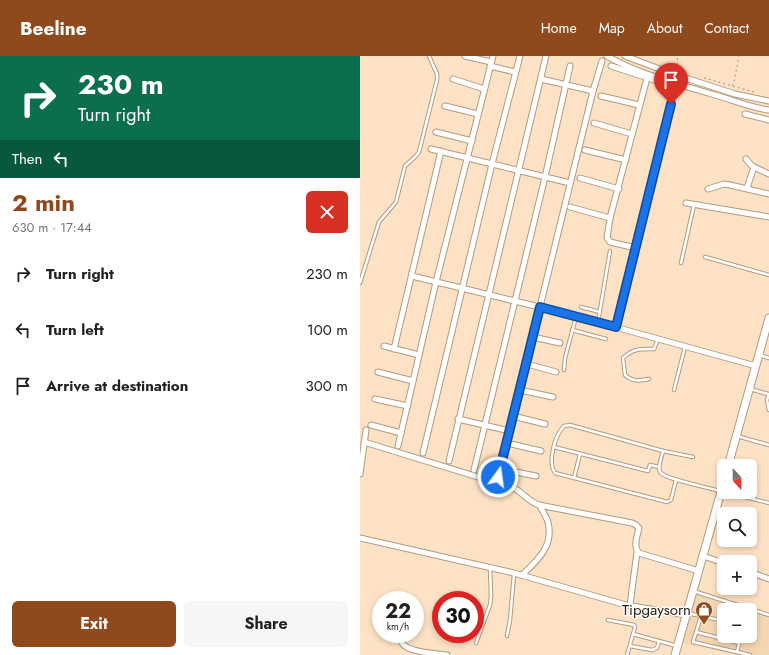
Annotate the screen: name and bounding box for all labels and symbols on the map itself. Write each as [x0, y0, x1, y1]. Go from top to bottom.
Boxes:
pin [654, 63, 688, 104]
position arrow [477, 456, 519, 498]
north arrow [717, 459, 757, 499]
speed limit sign: 30 [432, 591, 484, 643]
place label: Tipgaysorn [622, 599, 691, 621]
shop icon: Tipgaysorn [694, 600, 714, 625]

